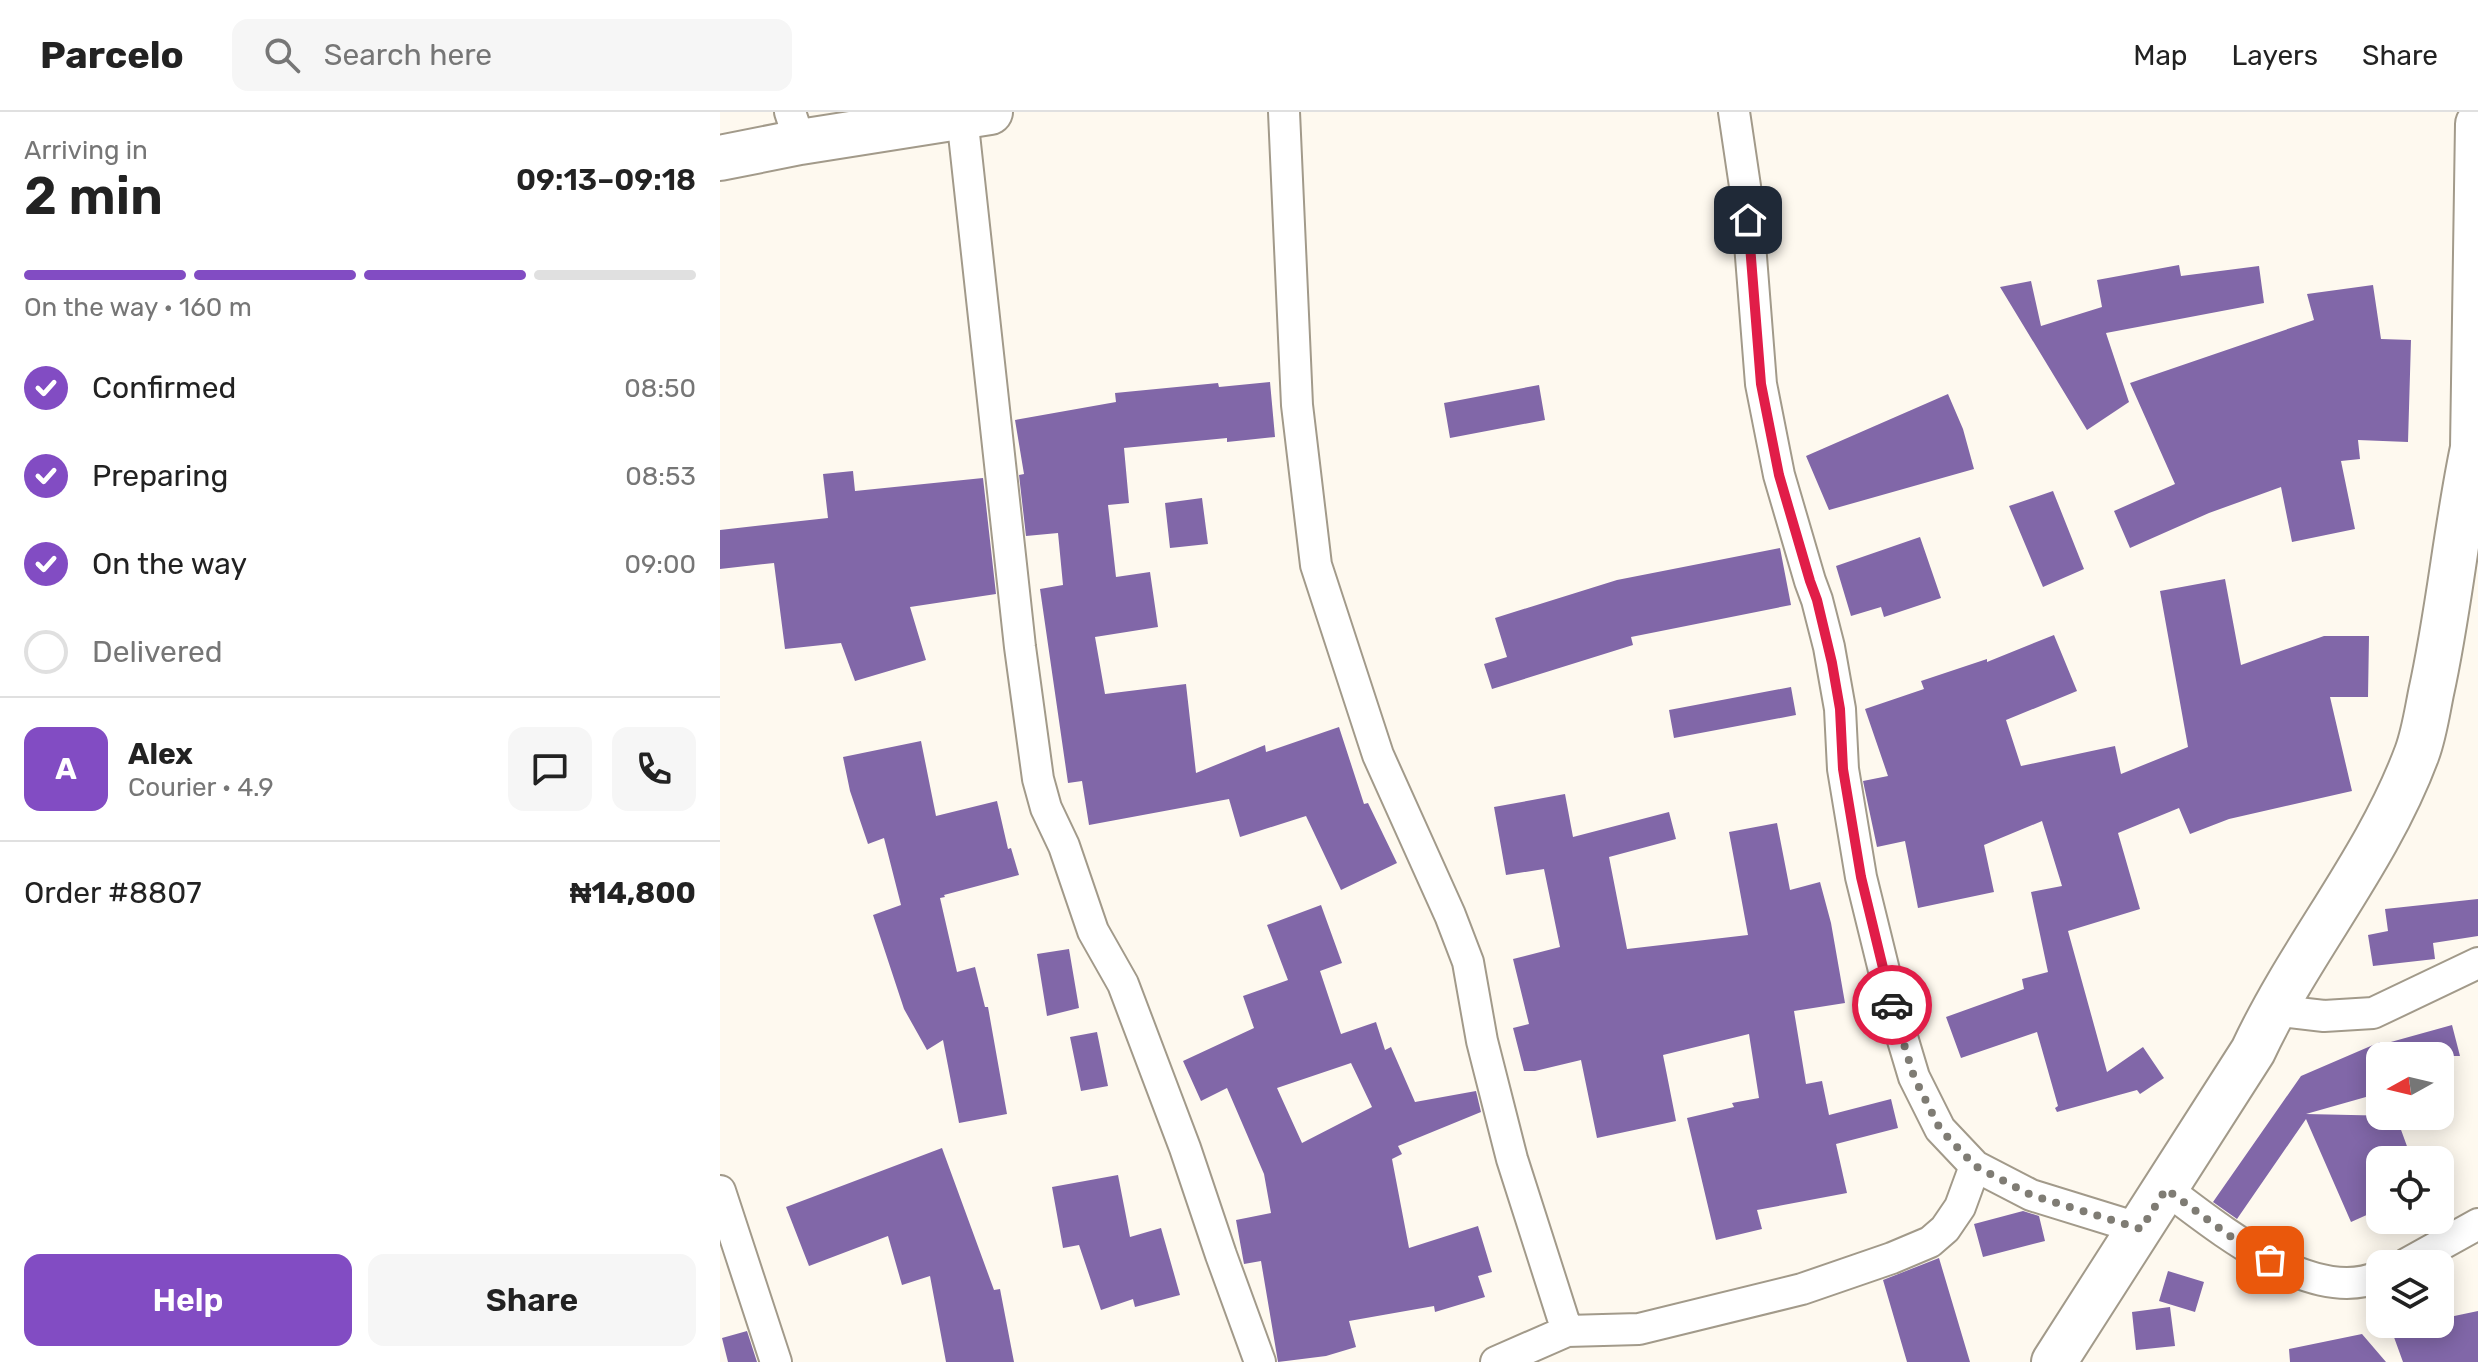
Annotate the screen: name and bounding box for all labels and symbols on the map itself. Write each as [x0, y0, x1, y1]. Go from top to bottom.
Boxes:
pin [1714, 186, 1782, 254]
courier [1852, 965, 1932, 1045]
north arrow [2366, 1042, 2454, 1130]
pin [2236, 1226, 2304, 1294]

